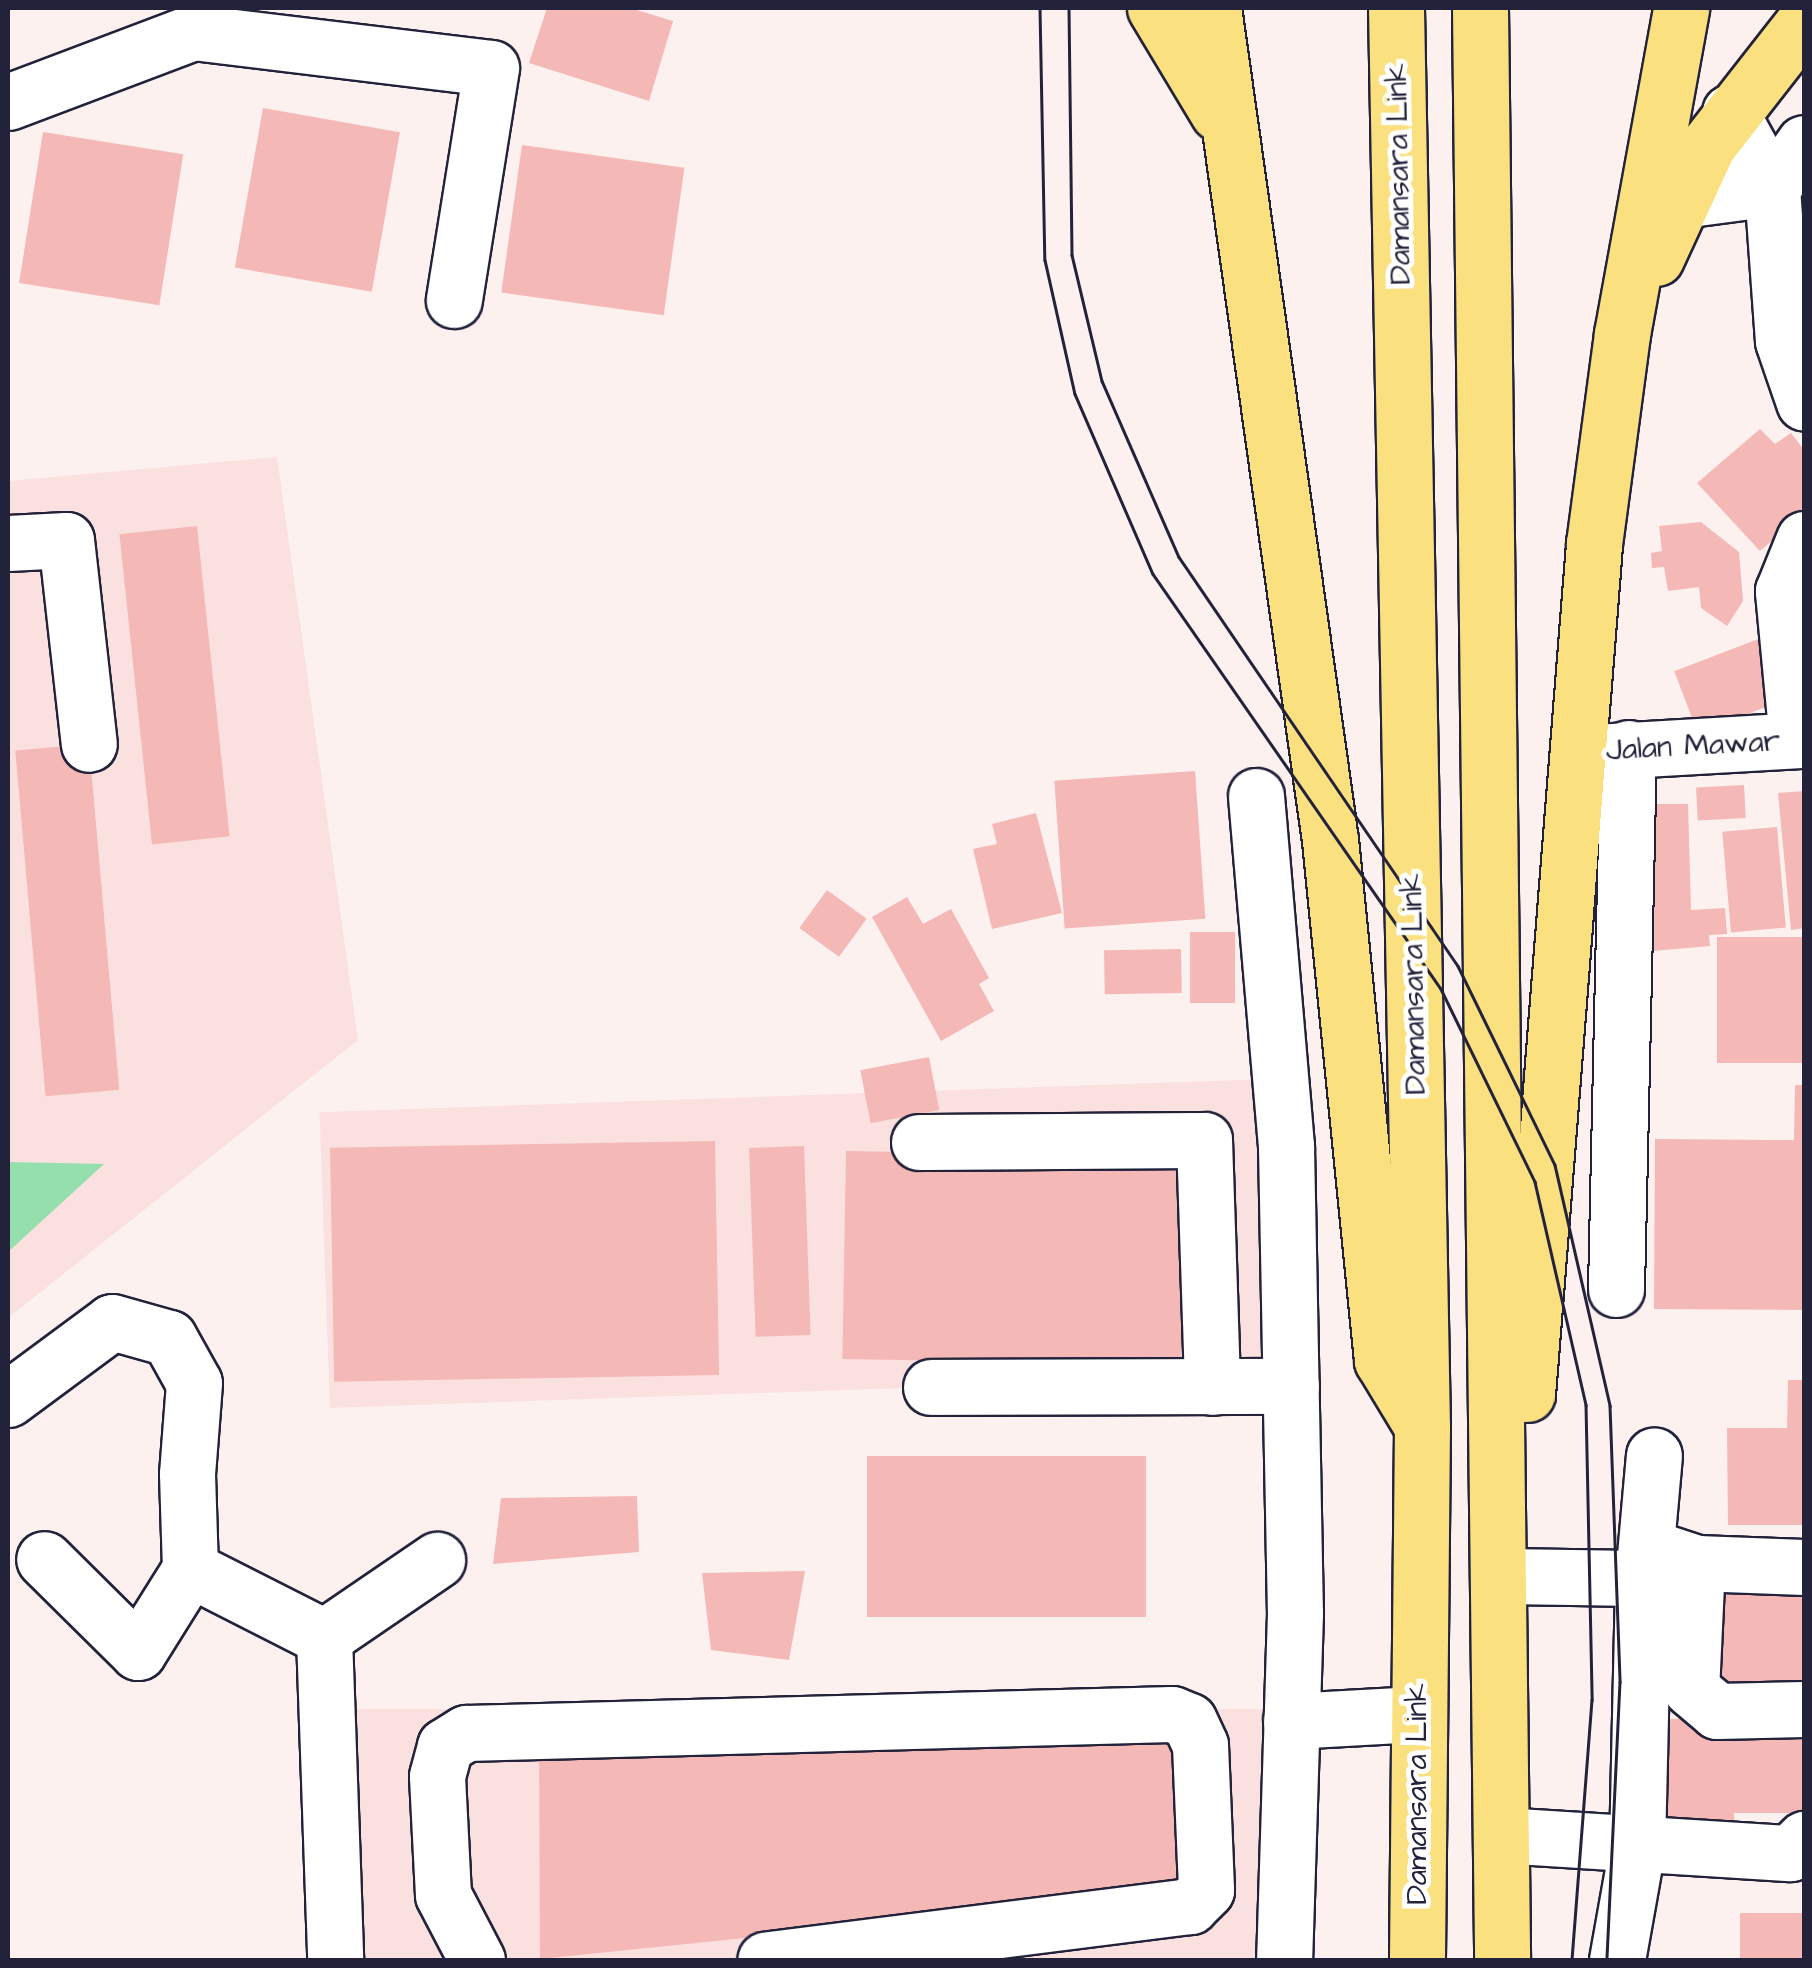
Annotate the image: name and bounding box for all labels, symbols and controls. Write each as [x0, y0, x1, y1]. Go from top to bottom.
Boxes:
street label: Damansara Link [1379, 63, 1419, 285]
street label: Jalan Mawar [1605, 723, 1781, 769]
street label: Damansara Link [1394, 873, 1434, 1095]
street label: Damansara Link [1399, 1683, 1435, 1905]

